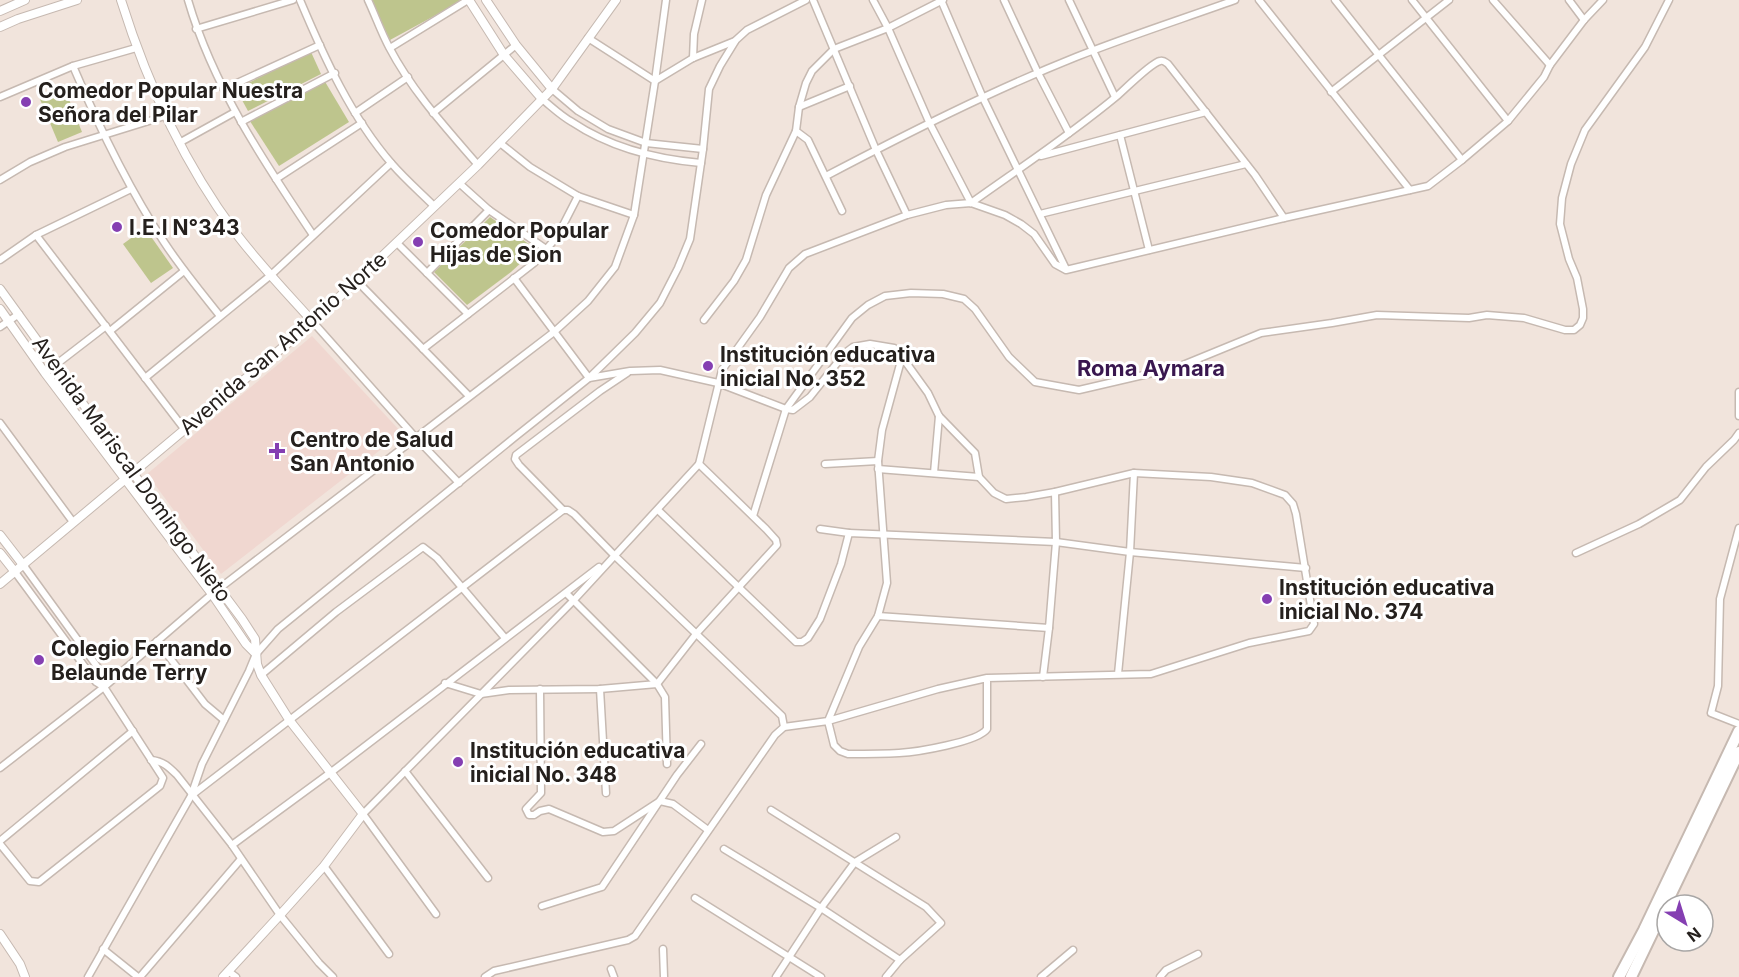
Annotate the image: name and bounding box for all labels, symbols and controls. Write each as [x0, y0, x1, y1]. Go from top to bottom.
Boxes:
place label: Comedor Popular Nuestra Señora del Pilar [38, 78, 303, 127]
marker: Comedor Popular Nuestra Señora del Pilar [19, 95, 33, 109]
place label: I.E.I N°343 [129, 215, 240, 240]
place label: Comedor Popular Hijas de Sion [430, 218, 609, 267]
marker: I.E.I N°343 [110, 220, 124, 234]
marker: Comedor Popular Hijas de Sion [411, 235, 425, 249]
street label: Avenida San Antonio Norte [174, 246, 392, 440]
street label: Avenida Mariscal Domingo Nieto [27, 331, 237, 607]
place label: Institución educativa inicial No. 352 [720, 342, 935, 391]
district label: Roma Aymara [1077, 355, 1225, 381]
marker: Institución educativa inicial No. 352 [701, 359, 715, 373]
place label: Centro de Salud San Antonio [290, 427, 453, 476]
marker: Centro de Salud San Antonio [268, 442, 286, 460]
place label: Institución educativa inicial No. 374 [1279, 575, 1494, 624]
marker: Institución educativa inicial No. 374 [1260, 592, 1274, 606]
place label: Colegio Fernando Belaunde Terry [51, 636, 232, 685]
marker: Colegio Fernando Belaunde Terry [32, 653, 46, 667]
place label: Institución educativa inicial No. 348 [470, 738, 685, 787]
marker: Institución educativa inicial No. 348 [451, 755, 465, 769]
north arrow [1655, 893, 1715, 953]
text: N [1683, 923, 1705, 946]

